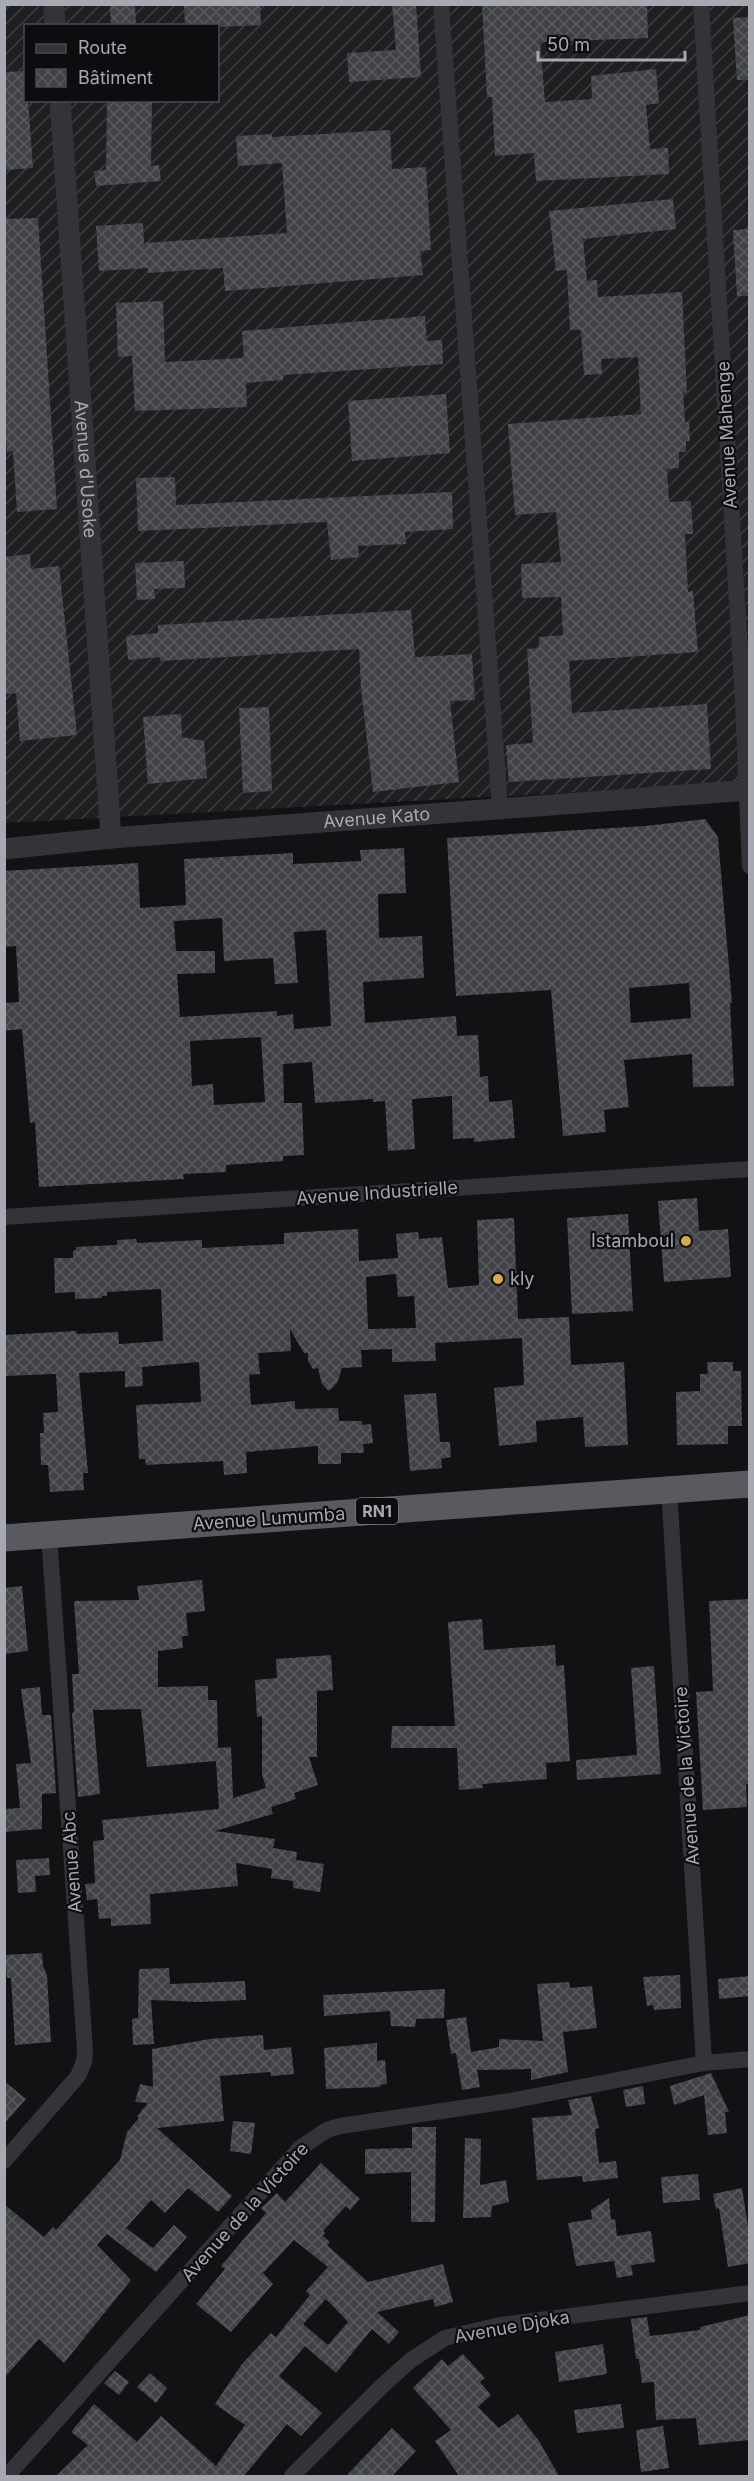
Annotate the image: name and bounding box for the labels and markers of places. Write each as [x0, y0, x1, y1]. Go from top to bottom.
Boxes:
place label: Istamboul [591, 1230, 674, 1251]
marker: Istamboul [679, 1234, 693, 1248]
place label: kly [510, 1268, 534, 1289]
marker: kly [491, 1272, 505, 1286]

